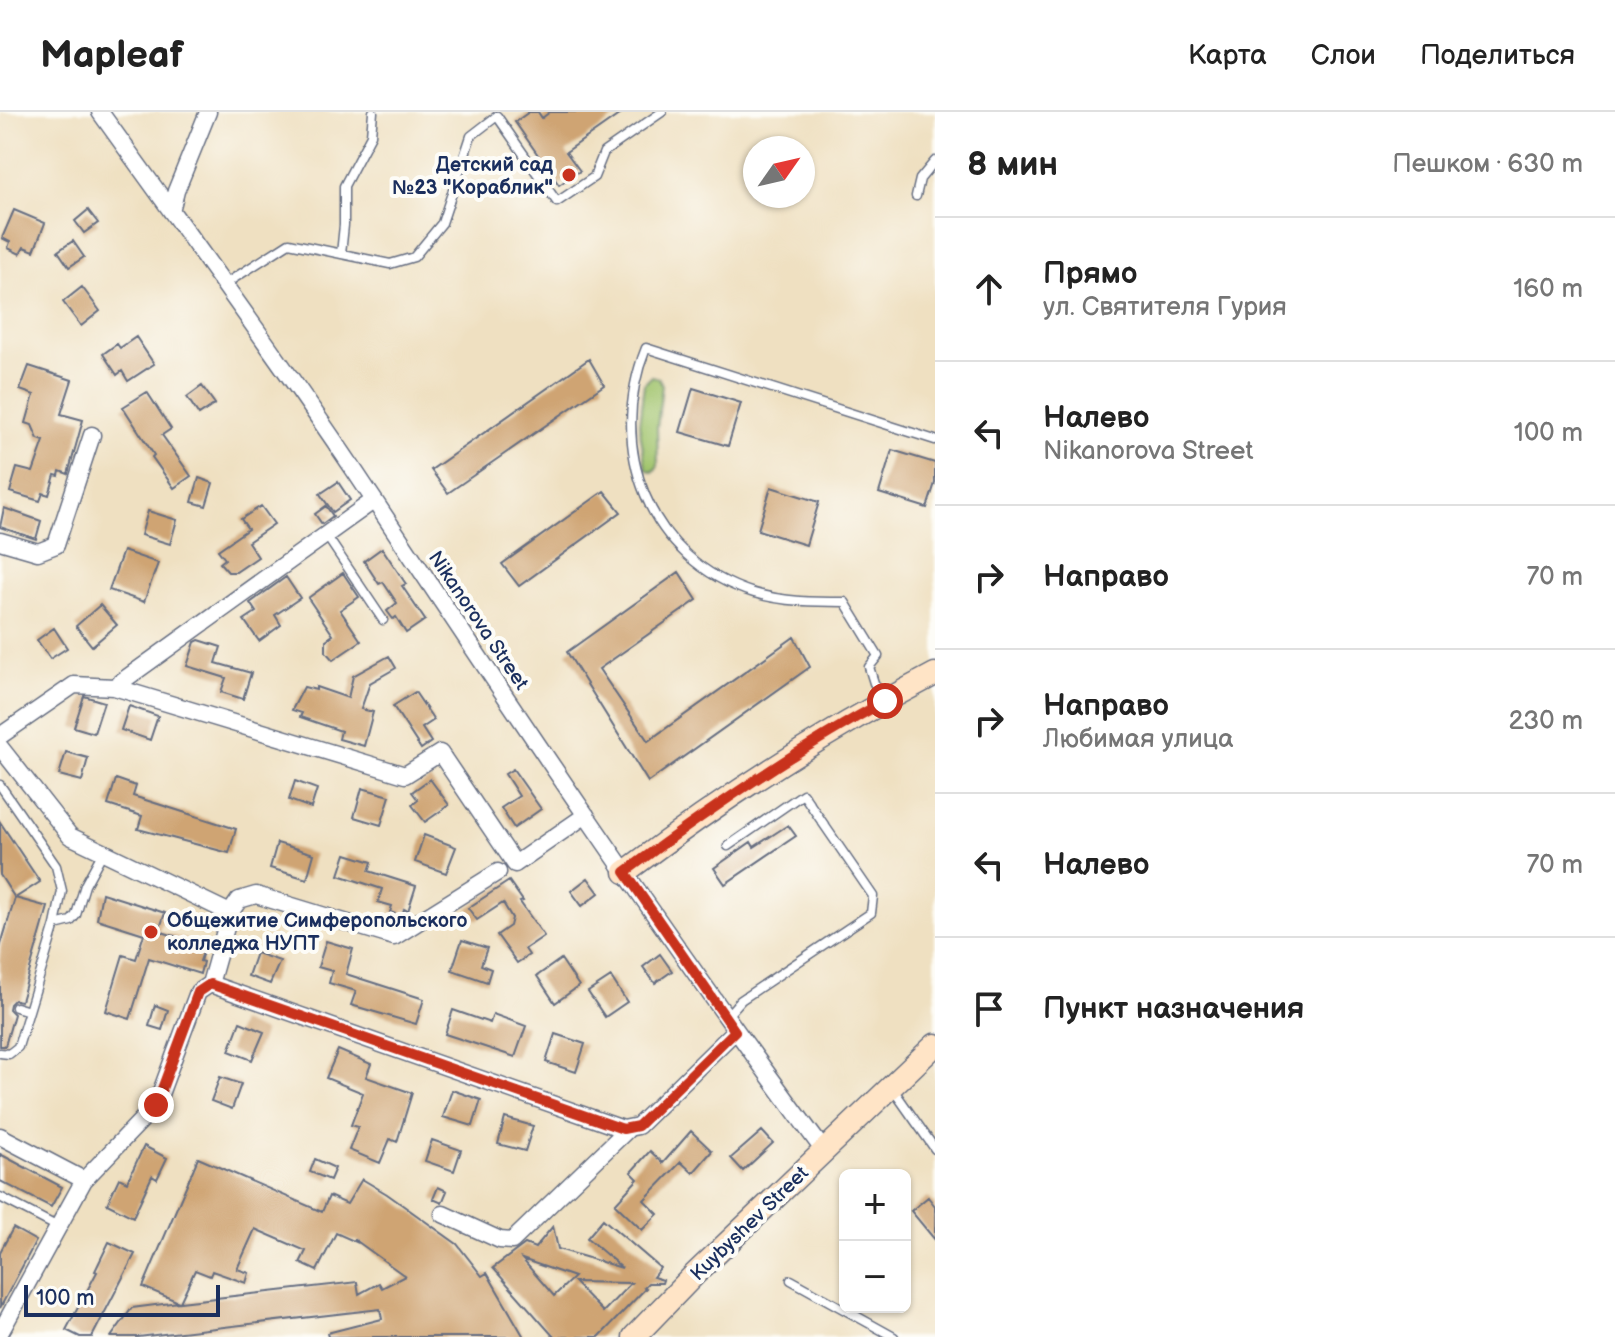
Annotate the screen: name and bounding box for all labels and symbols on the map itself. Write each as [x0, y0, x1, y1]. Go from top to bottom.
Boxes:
north arrow [743, 136, 815, 208]
place label: Детский сад №23 "Кораблик" [392, 153, 553, 200]
marker: Детский сад №23 "Кораблик" [560, 166, 578, 184]
street label: Nikanorova Street [423, 547, 533, 694]
route start [867, 683, 903, 719]
place label: Общежитие Симферопольского колледжа НУПТ [167, 909, 467, 956]
marker: Общежитие Симферопольского колледжа НУПТ [142, 923, 160, 941]
route end [138, 1087, 174, 1123]
street label: Kuybyshev Street [686, 1161, 814, 1286]
scale bar [24, 1281, 220, 1317]

